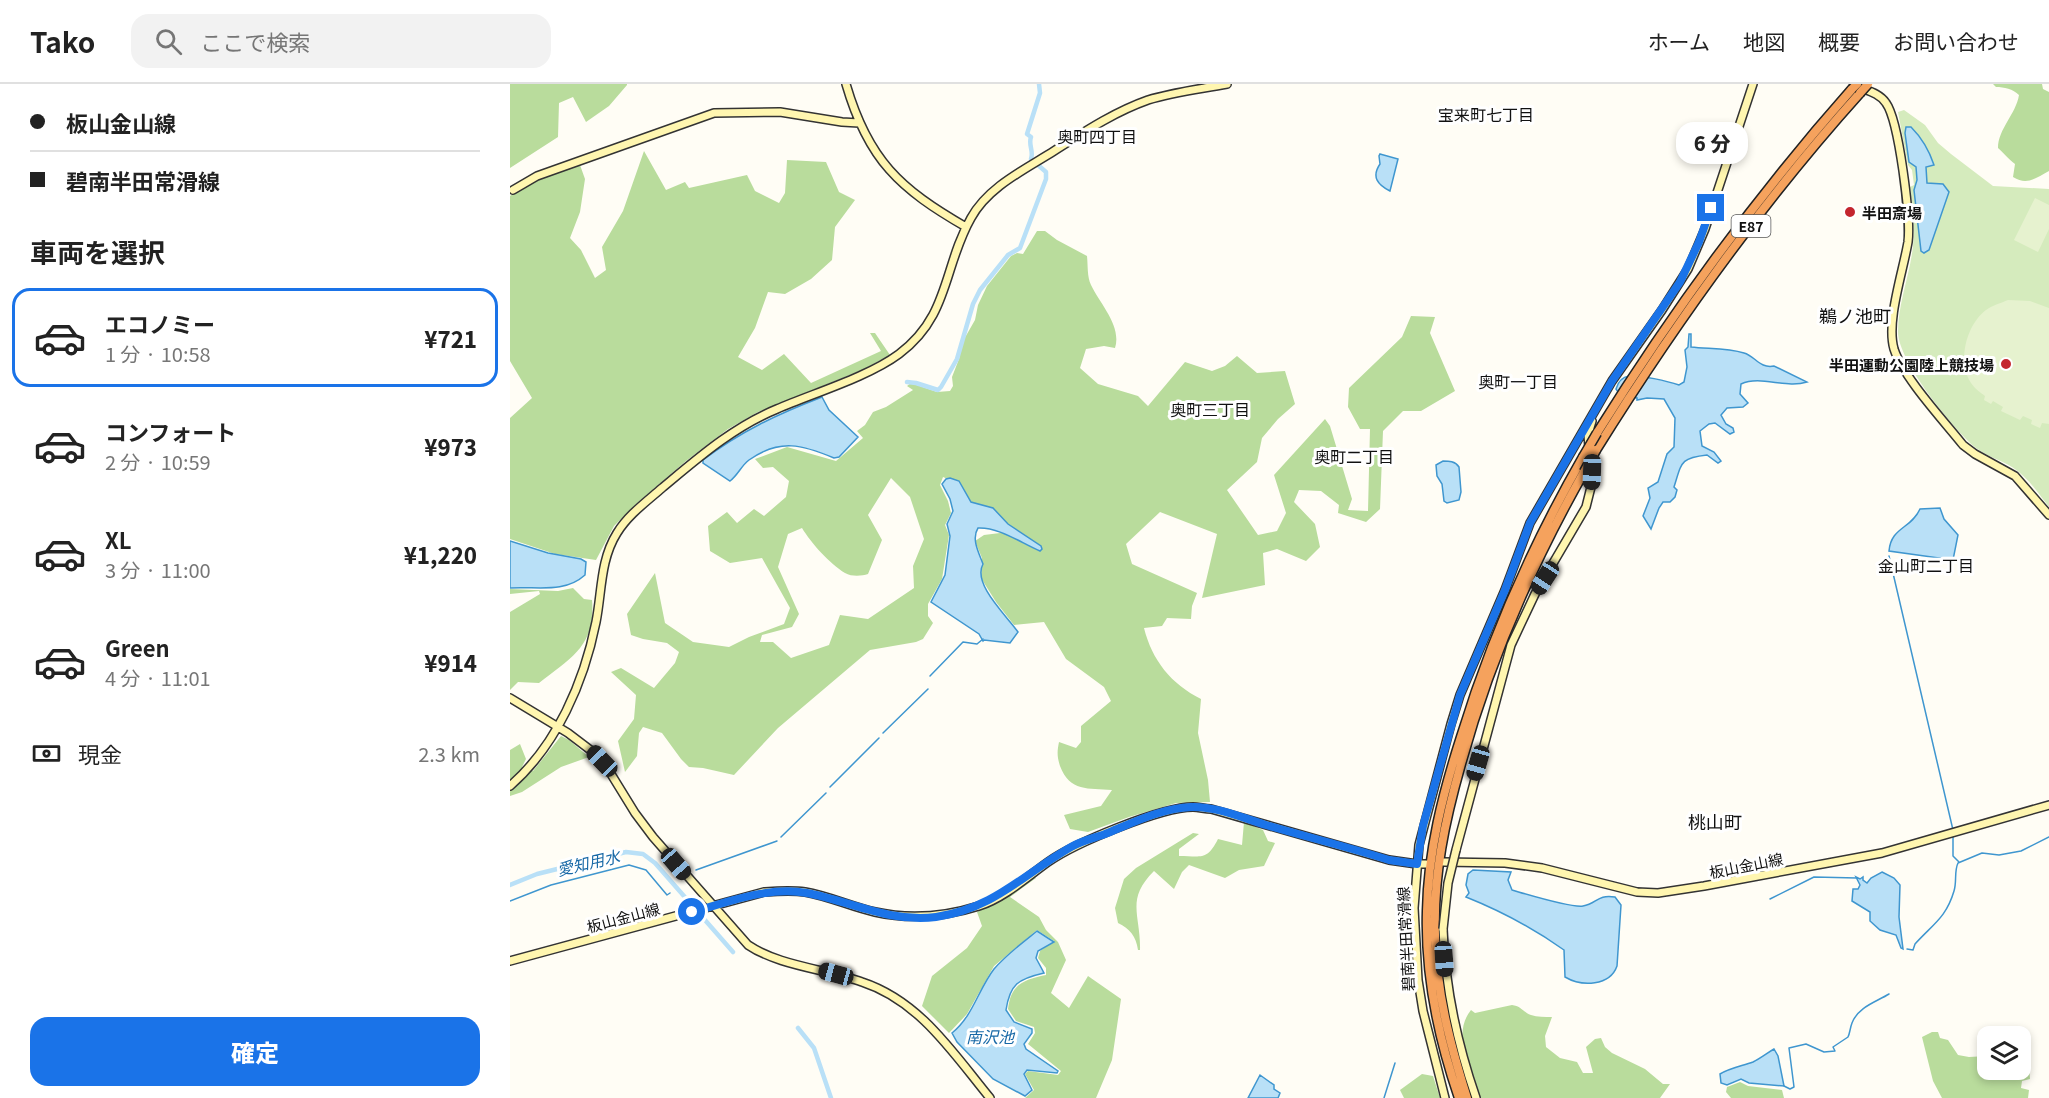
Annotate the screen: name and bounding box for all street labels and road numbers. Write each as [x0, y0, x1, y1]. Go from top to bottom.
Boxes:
road number: E87 [1732, 215, 1770, 237]
street label: 板山金山線 [1707, 848, 1785, 882]
street label: 碧南半田常滑線 [1392, 886, 1418, 992]
street label: 板山金山線 [584, 897, 662, 937]

